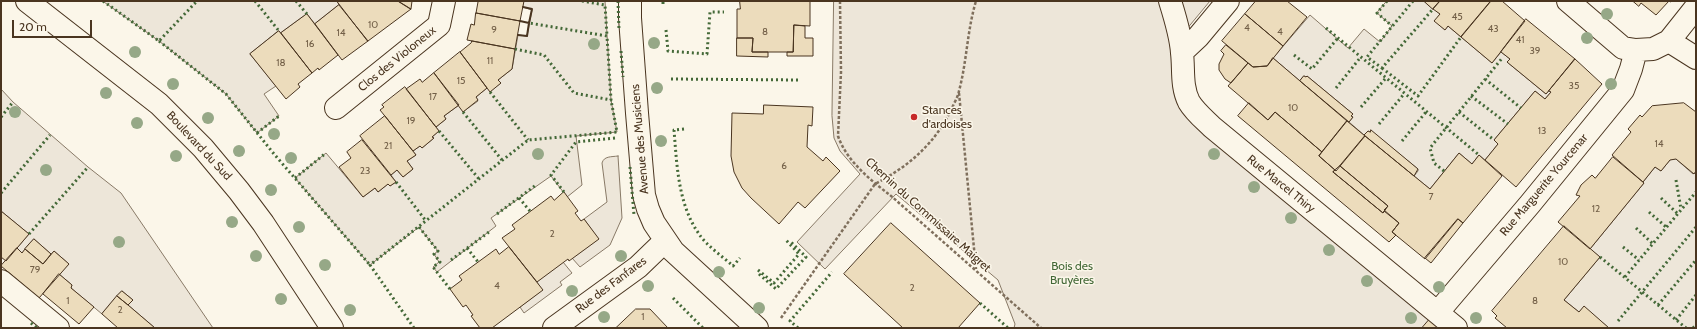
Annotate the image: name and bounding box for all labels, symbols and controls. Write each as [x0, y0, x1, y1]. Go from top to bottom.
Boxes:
house number: 45 [1451, 11, 1463, 23]
scale bar [14, 12, 94, 38]
text: 20 m [19, 19, 47, 34]
house number: 10 [368, 19, 378, 31]
house number: 4 [1244, 22, 1250, 34]
street label: Clos des Violoneux [355, 23, 439, 95]
house number: 43 [1487, 23, 1499, 35]
house number: 9 [491, 24, 497, 36]
house number: 8 [762, 26, 768, 38]
house number: 4 [1277, 26, 1283, 38]
house number: 14 [336, 27, 346, 39]
house number: 41 [1515, 34, 1525, 46]
house number: 16 [306, 38, 314, 50]
house number: 39 [1529, 45, 1541, 57]
house number: 11 [487, 55, 493, 67]
house number: 18 [276, 57, 286, 69]
house number: 15 [457, 75, 465, 87]
house number: 35 [1569, 80, 1579, 92]
street label: Avenue des Musiciens [628, 83, 652, 195]
house number: 17 [429, 91, 437, 103]
house number: 10 [1288, 102, 1298, 114]
place label: Stances d'ardoises [922, 103, 972, 131]
street label: Boulevard du Sud [163, 109, 235, 183]
marker: Stances d'ardoises [909, 112, 919, 122]
house number: 19 [407, 115, 415, 127]
house number: 13 [1538, 125, 1546, 137]
street label: Rue Marguerite Yourcenar [1497, 131, 1591, 239]
house number: 14 [1654, 138, 1664, 150]
house number: 21 [384, 140, 392, 152]
street label: Rue Marcel Thiry [1244, 152, 1318, 216]
street label: Chemin du Commissaire Maigret [862, 155, 994, 275]
house number: 6 [781, 160, 787, 172]
house number: 23 [360, 165, 370, 177]
house number: 7 [1428, 191, 1434, 203]
house number: 12 [1592, 203, 1600, 215]
house number: 2 [549, 228, 555, 240]
street label: Rue des Fanfares [573, 254, 649, 316]
house number: 10 [1558, 256, 1568, 268]
park label: Bois des Bruyères [1050, 259, 1094, 287]
house number: 79 [30, 264, 40, 276]
house number: 4 [494, 280, 500, 292]
house number: 2 [909, 282, 915, 294]
house number: 1 [66, 295, 70, 307]
house number: 8 [1532, 295, 1538, 307]
house number: 2 [117, 304, 123, 316]
house number: 1 [641, 311, 645, 323]

